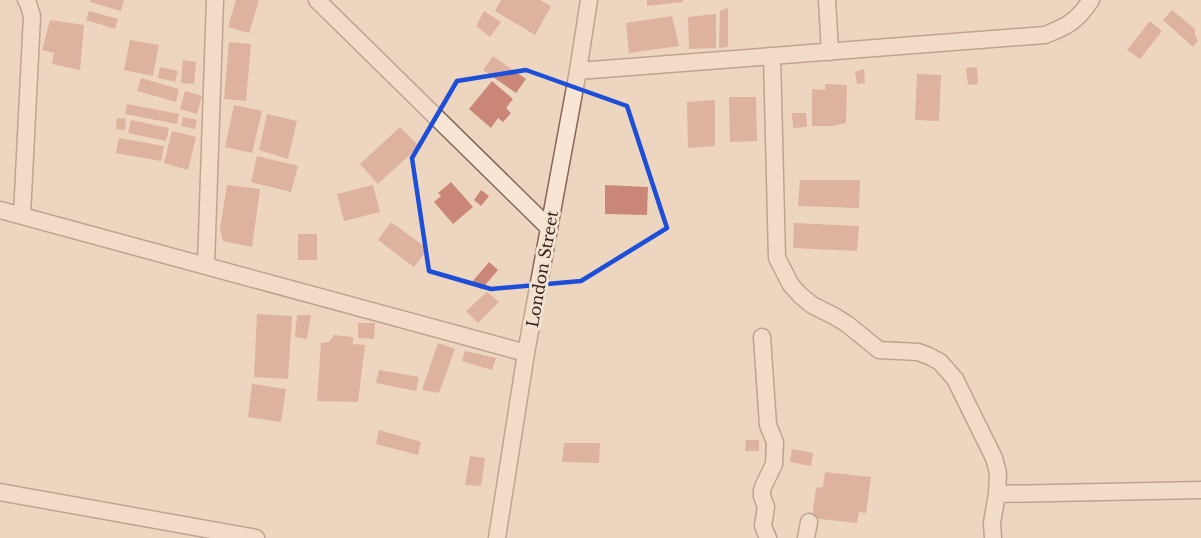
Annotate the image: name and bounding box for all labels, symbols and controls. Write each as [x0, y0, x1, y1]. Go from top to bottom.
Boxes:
street label: London Street [522, 209, 562, 329]

